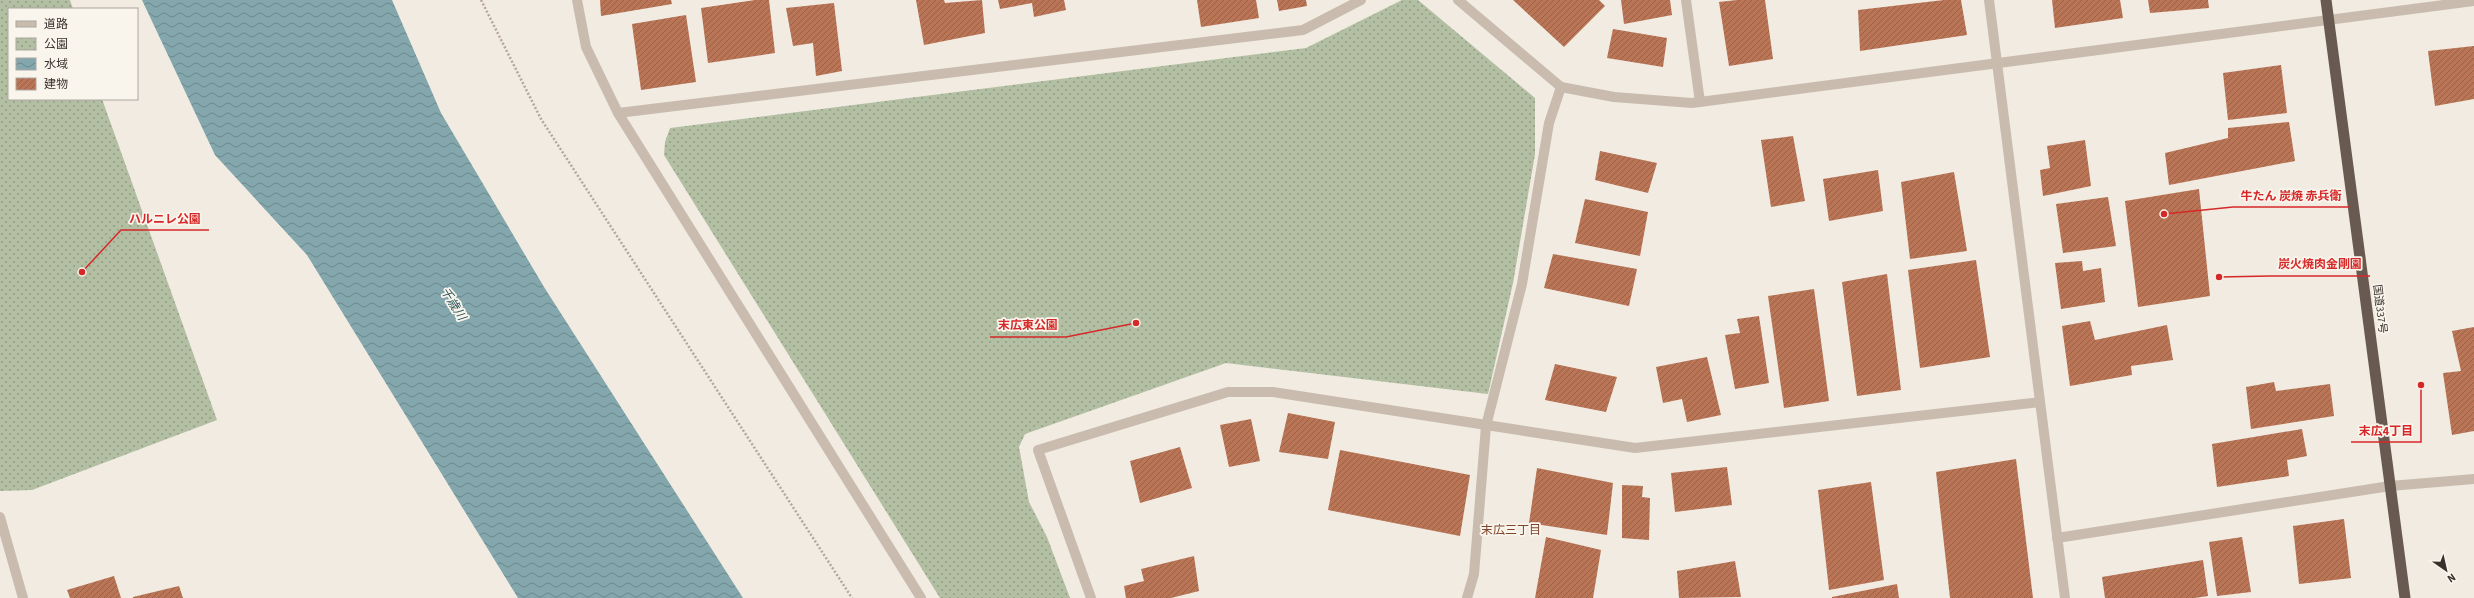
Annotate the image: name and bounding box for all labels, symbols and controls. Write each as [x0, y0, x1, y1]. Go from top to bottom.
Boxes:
legend [8, 8, 138, 100]
text: 道路 [44, 16, 68, 33]
text: 公園 [44, 36, 68, 53]
text: 水域 [44, 56, 68, 73]
text: 建物 [44, 76, 68, 93]
callout: 牛たん 炭焼 赤兵衛 [2233, 183, 2350, 207]
text: 牛たん 炭焼 赤兵衛 [2241, 188, 2341, 205]
callout: ハルニレ公園 [121, 206, 209, 230]
text: ハルニレ公園 [129, 211, 201, 228]
callout: 炭火焼肉金剛園 [2270, 252, 2370, 276]
text: 炭火焼肉金剛園 [2278, 256, 2362, 273]
water label: 千歳川 [436, 284, 471, 325]
street label: 国道337号 [2370, 284, 2390, 334]
callout: 末広東公園 [990, 313, 1066, 337]
text: 末広東公園 [998, 317, 1058, 334]
callout: 末広4丁目 [2351, 418, 2421, 442]
text: 末広4丁目 [2359, 423, 2413, 440]
district label: 末広三丁目 [1481, 522, 1541, 539]
north arrow [2426, 550, 2466, 590]
text: N [2444, 570, 2459, 586]

